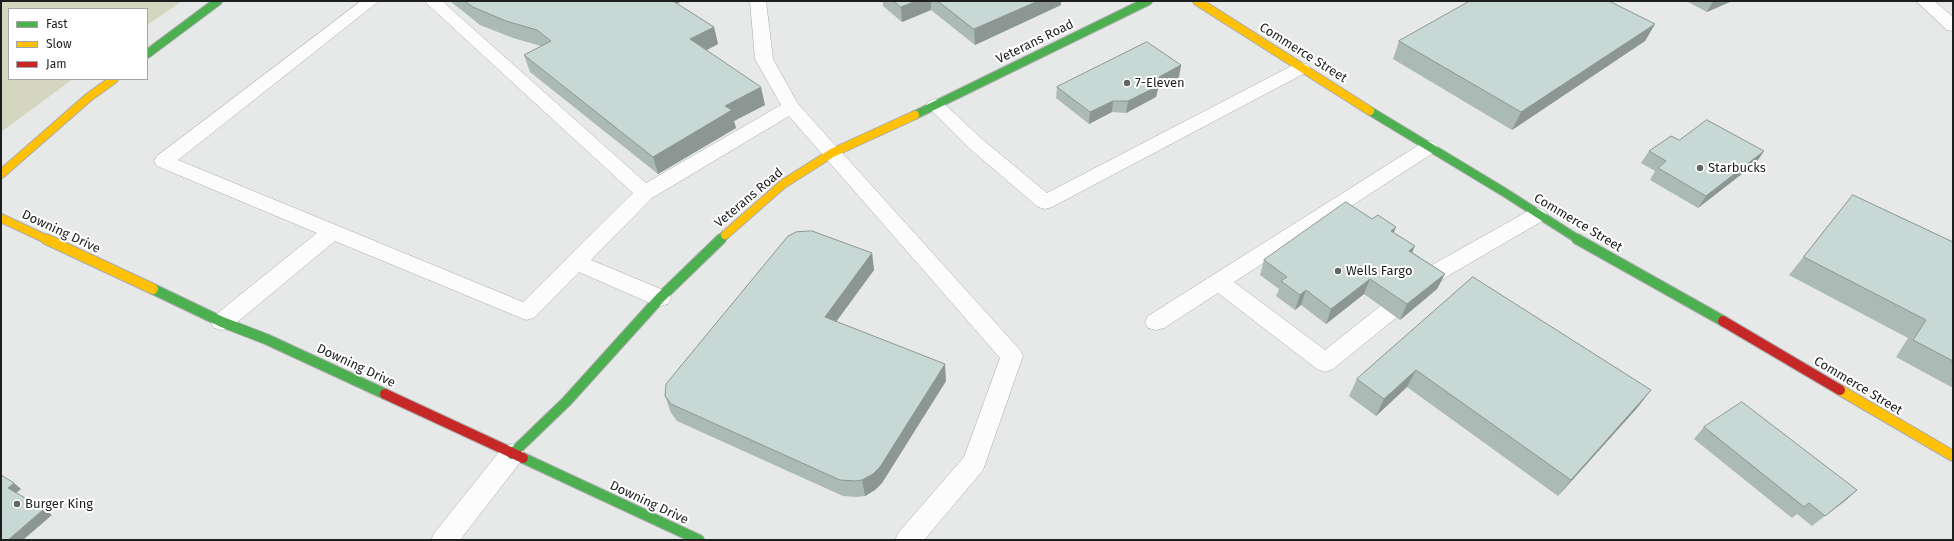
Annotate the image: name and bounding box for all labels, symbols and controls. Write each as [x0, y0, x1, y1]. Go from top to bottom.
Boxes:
legend [8, 8, 148, 80]
text: Fast [46, 17, 68, 31]
street label: Veterans Road [994, 17, 1076, 67]
street label: Commerce Street [1256, 20, 1350, 86]
text: Slow [46, 37, 72, 51]
text: Jam [46, 57, 66, 71]
place label: 7-Eleven [1135, 75, 1185, 91]
marker: 7-Eleven [1122, 78, 1132, 88]
place label: Starbucks [1708, 160, 1766, 176]
marker: Starbucks [1695, 163, 1705, 173]
street label: Veterans Road [712, 165, 786, 231]
street label: Commerce Street [1531, 190, 1625, 256]
street label: Downing Drive [19, 207, 103, 257]
place label: Wells Fargo [1346, 263, 1412, 279]
marker: Wells Fargo [1333, 266, 1343, 276]
street label: Downing Drive [314, 341, 398, 391]
street label: Commerce Street [1811, 353, 1905, 419]
street label: Downing Drive [607, 478, 691, 528]
place label: Burger King [25, 496, 93, 512]
marker: Burger King [12, 499, 22, 509]

